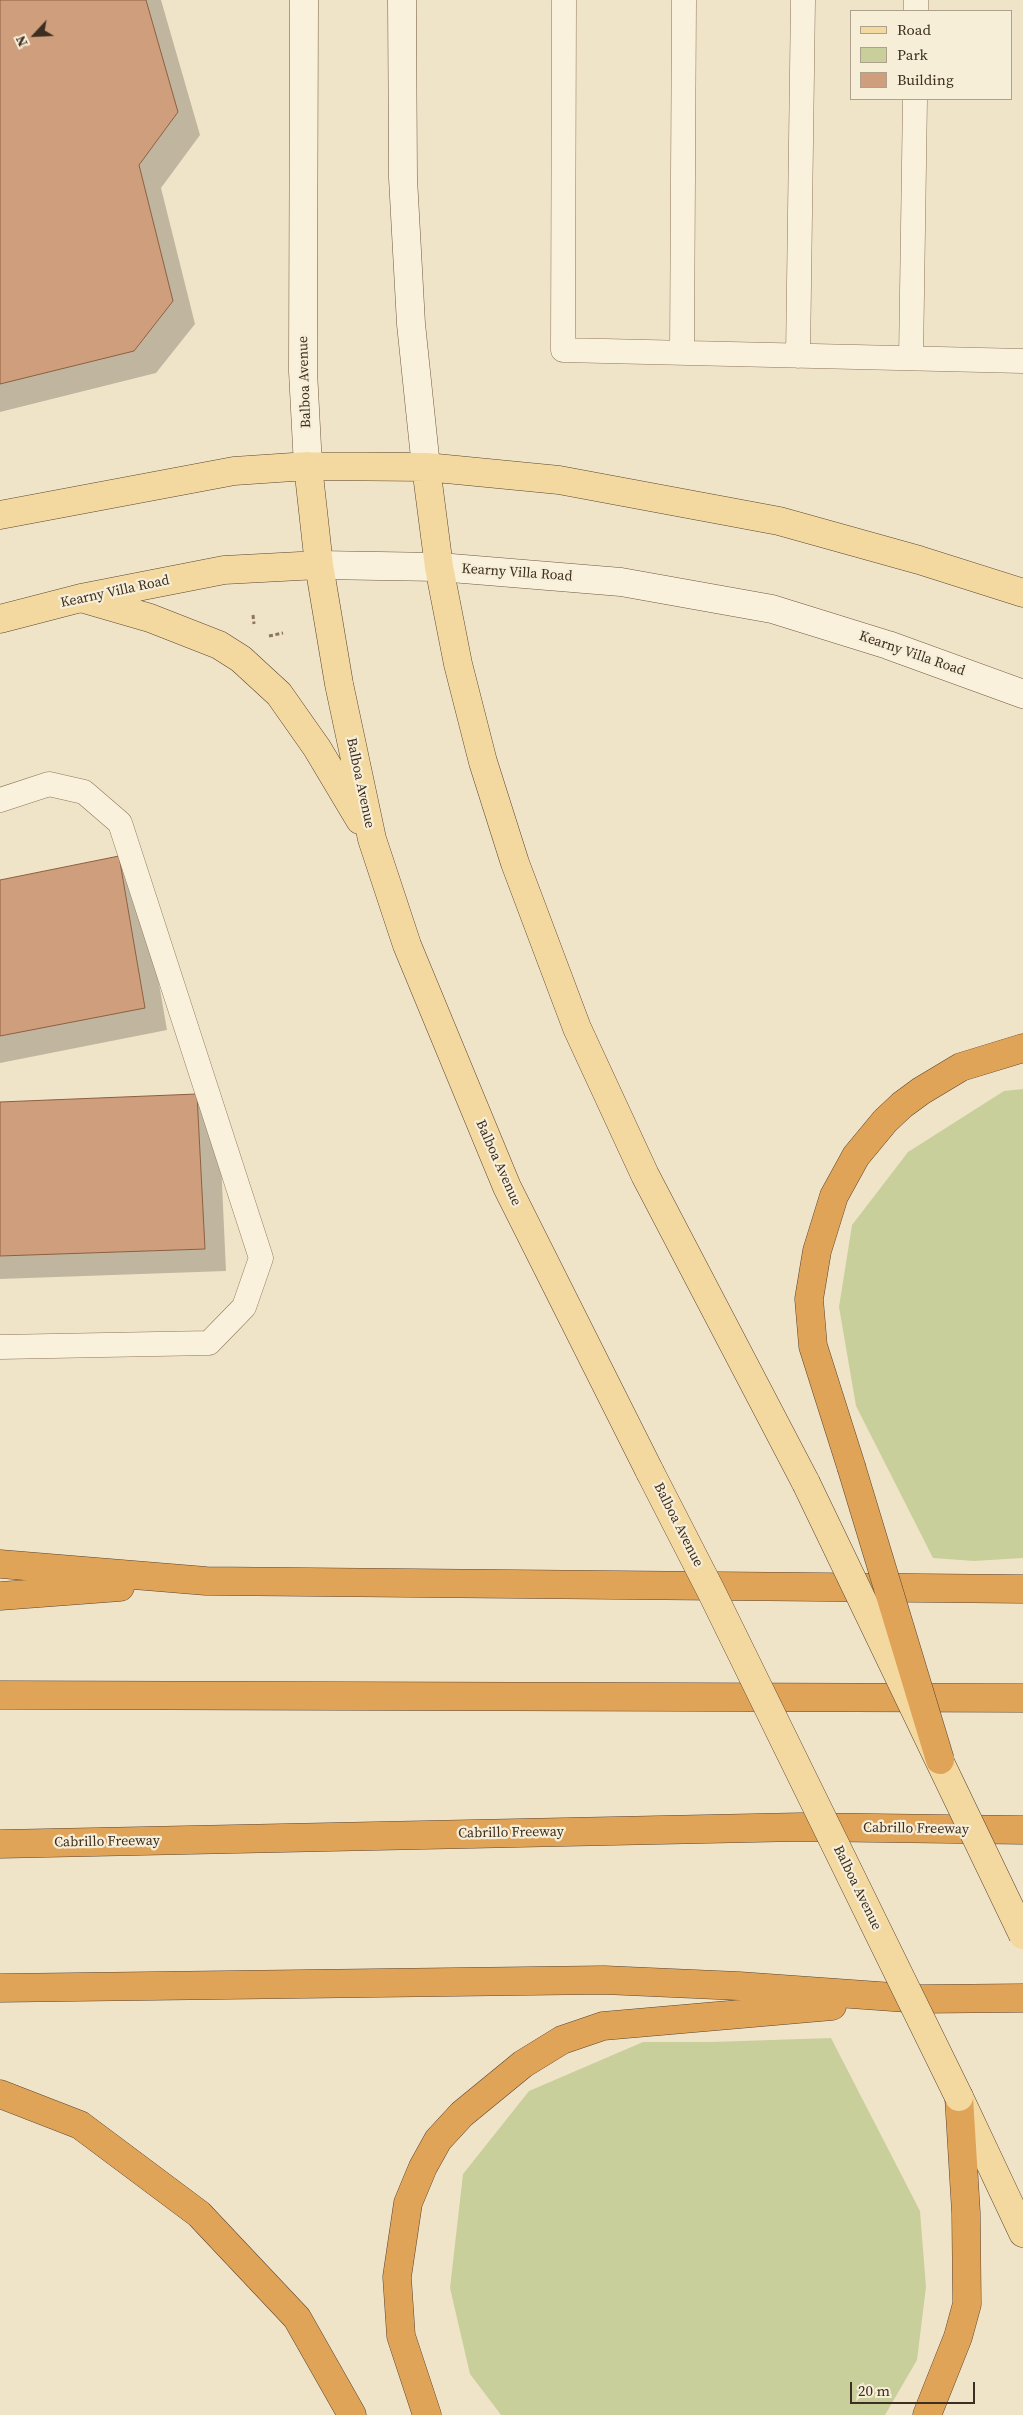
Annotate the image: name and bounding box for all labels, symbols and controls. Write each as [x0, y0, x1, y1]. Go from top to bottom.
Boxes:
north arrow [10, 10, 60, 60]
legend [850, 10, 1013, 100]
text: Road [897, 19, 931, 40]
text: N [10, 32, 33, 50]
text: Park [897, 44, 928, 65]
text: Building [897, 69, 954, 90]
street label: Balboa Avenue [295, 336, 315, 428]
street label: Kearny Villa Road [461, 561, 573, 585]
street label: Kearny Villa Road [59, 572, 171, 612]
street label: Kearny Villa Road [857, 628, 967, 680]
street label: Balboa Avenue [342, 736, 378, 830]
street label: Balboa Avenue [472, 1117, 524, 1209]
street label: Balboa Avenue [650, 1480, 706, 1570]
street label: Cabrillo Freeway [863, 1820, 969, 1838]
street label: Cabrillo Freeway [458, 1824, 564, 1842]
street label: Cabrillo Freeway [54, 1833, 160, 1851]
street label: Balboa Avenue [829, 1843, 885, 1933]
scale bar [853, 2372, 978, 2404]
text: 20 m [858, 2380, 890, 2401]

